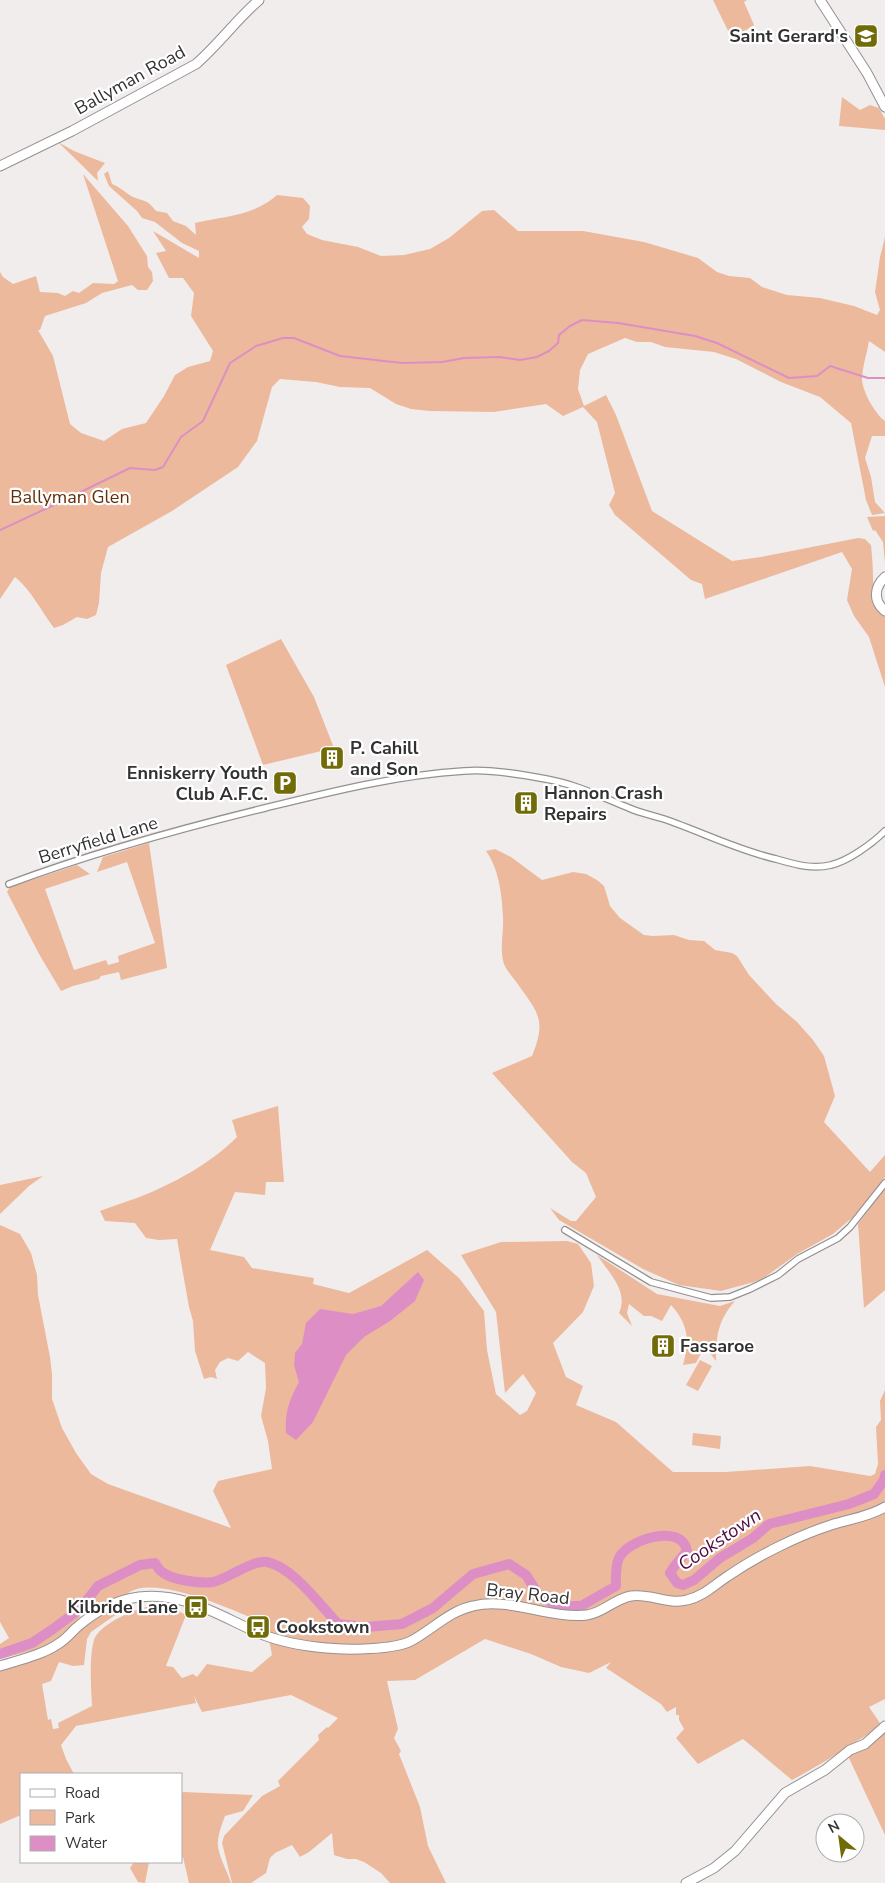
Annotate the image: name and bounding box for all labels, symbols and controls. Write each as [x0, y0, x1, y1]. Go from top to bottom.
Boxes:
school or university icon: Saint Gerard's [853, 23, 879, 49]
place label: Saint Gerard's [729, 24, 848, 48]
street label: Ballyman Road [70, 40, 190, 120]
park label: Ballyman Glen [10, 485, 130, 509]
place label: P. Cahill and Son [350, 736, 419, 781]
building icon: P. Cahill and Son [319, 745, 345, 771]
place label: Enniskerry Youth Club A.F.C. [127, 761, 268, 806]
parking icon: Enniskerry Youth Club A.F.C. [272, 770, 298, 796]
place label: Hannon Crash Repairs [544, 781, 663, 826]
building icon: Hannon Crash Repairs [513, 790, 539, 816]
street label: Berryfield Lane [35, 810, 161, 870]
building icon: Fassaroe [650, 1333, 676, 1359]
place label: Fassaroe [680, 1334, 754, 1358]
water label: Cookstown [673, 1502, 766, 1577]
street label: Bray Road [485, 1578, 571, 1610]
bus stop icon: Kilbride Lane [183, 1594, 209, 1620]
place label: Kilbride Lane [68, 1595, 178, 1619]
bus stop icon: Cookstown [245, 1614, 271, 1640]
place label: Cookstown [276, 1615, 369, 1639]
legend [20, 1773, 182, 1863]
text: Road [65, 1783, 100, 1803]
text: Park [65, 1808, 95, 1828]
north arrow [815, 1813, 865, 1863]
text: N [825, 1816, 843, 1838]
text: Water [65, 1833, 108, 1853]

